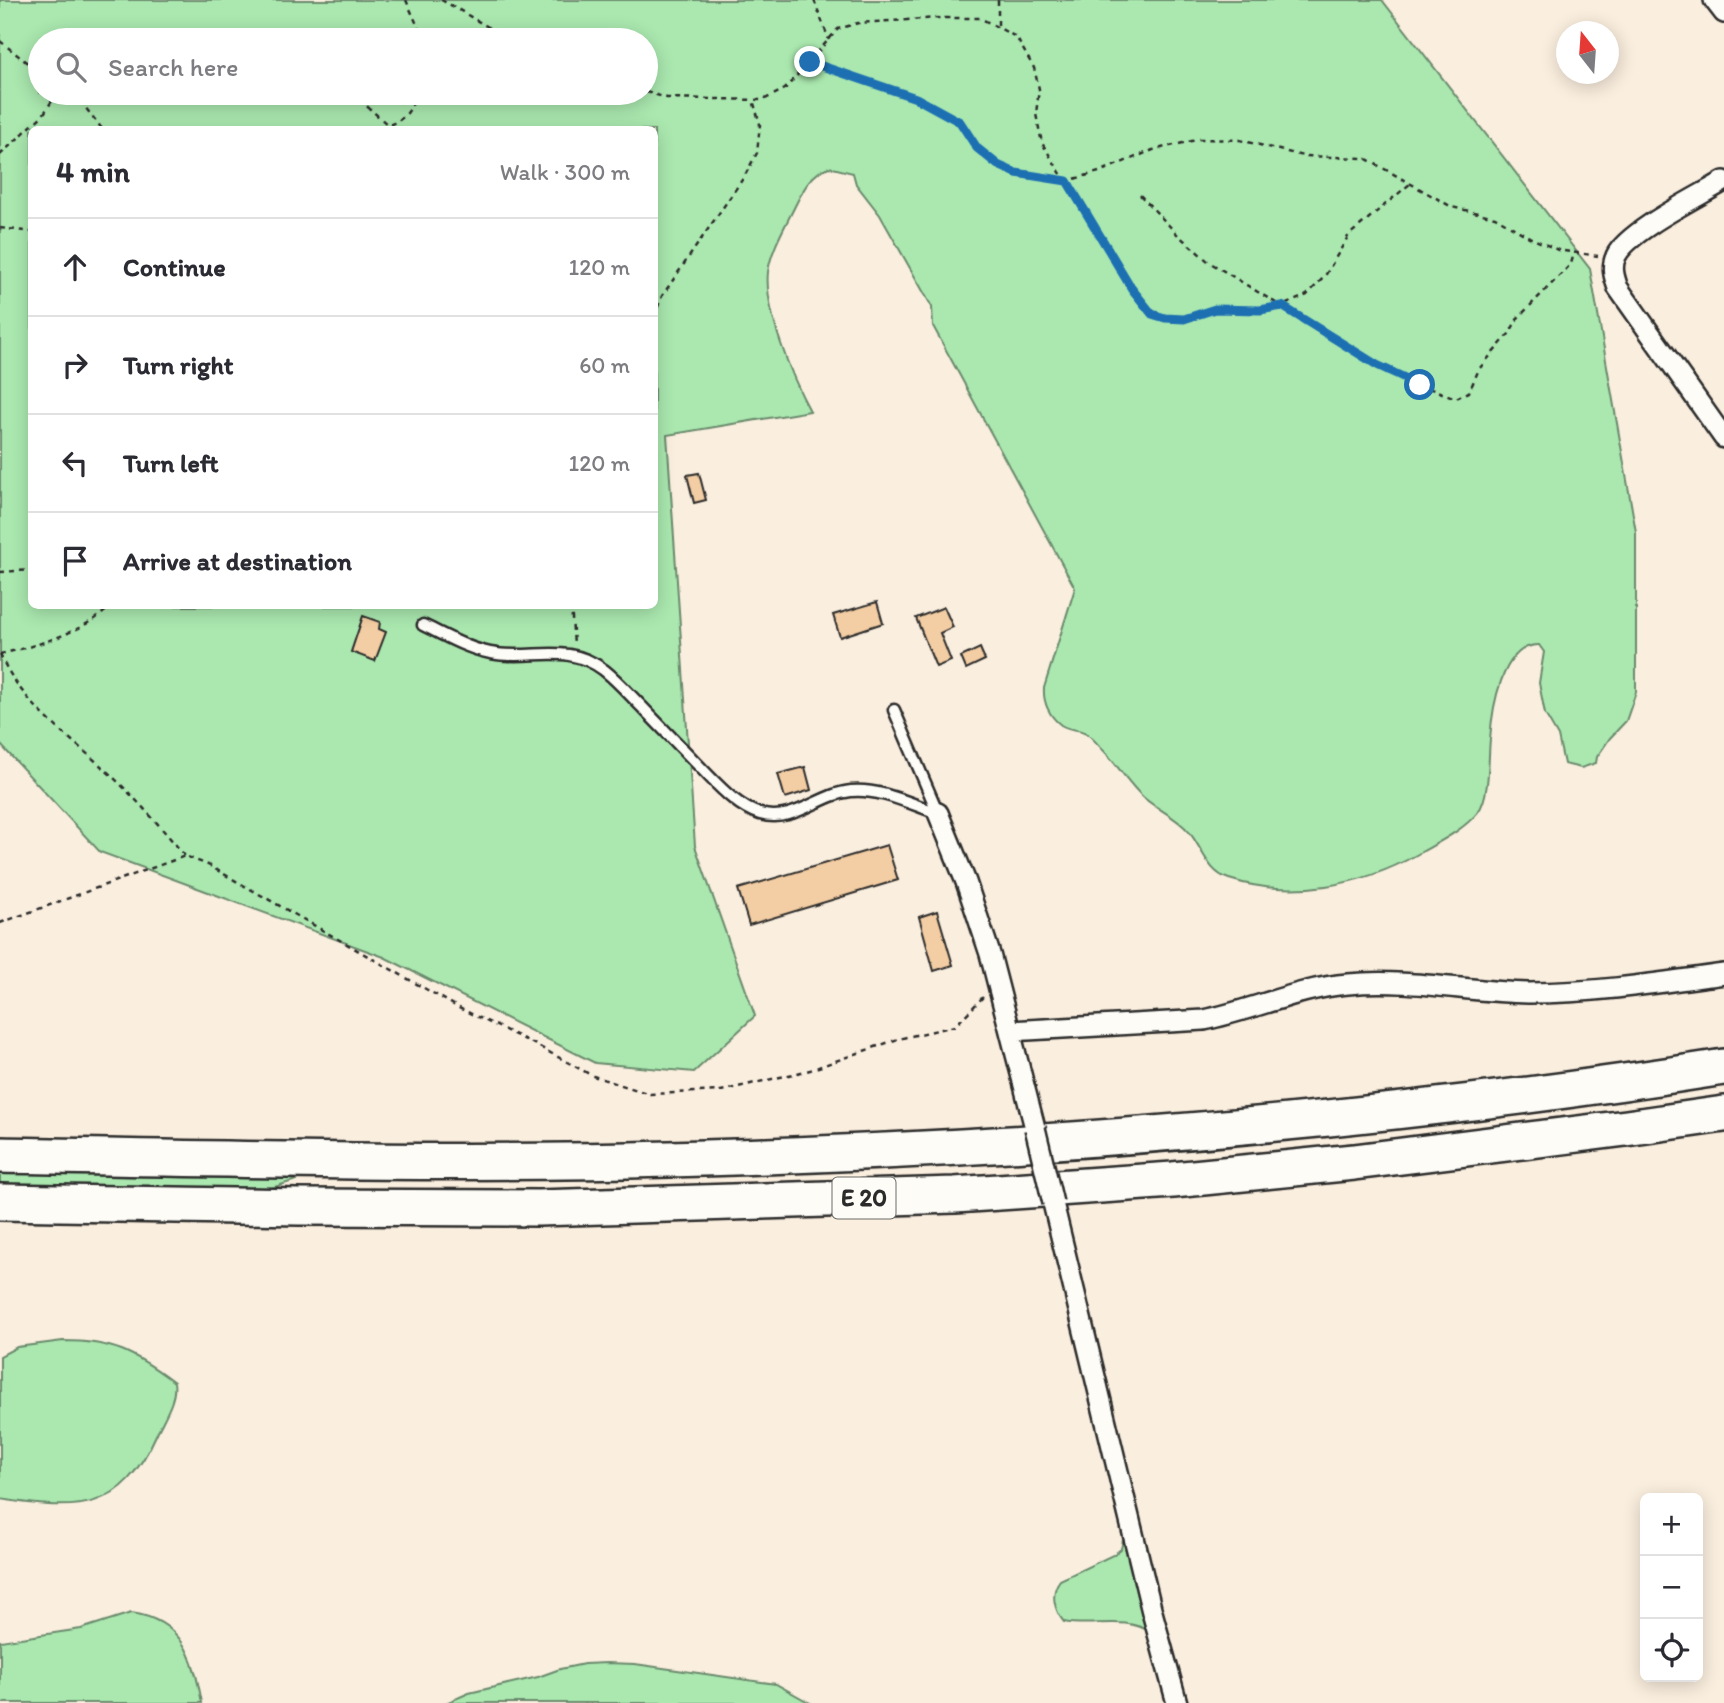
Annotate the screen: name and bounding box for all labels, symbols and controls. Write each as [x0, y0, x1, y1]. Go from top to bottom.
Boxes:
north arrow [1556, 21, 1619, 84]
search box [28, 28, 658, 105]
route end [794, 46, 825, 77]
icon: search [52, 48, 90, 86]
text: Search here [108, 51, 238, 83]
text: 4 min [56, 153, 130, 190]
text: Walk · 300 m [500, 158, 630, 186]
icon: ahead [56, 248, 94, 286]
text: Continue [123, 251, 226, 283]
text: 120 m [569, 253, 630, 281]
icon: right [56, 346, 94, 384]
text: Turn right [123, 349, 234, 381]
text: 60 m [579, 351, 630, 379]
route start [1404, 369, 1435, 400]
icon: left [56, 444, 94, 482]
text: Turn left [123, 447, 219, 479]
text: 120 m [569, 449, 630, 477]
icon: arrive [56, 542, 94, 580]
text: Arrive at destination [123, 545, 352, 577]
road number: E 20 [832, 1178, 896, 1218]
map controls [1640, 1493, 1703, 1682]
button: + [1640, 1493, 1703, 1556]
button: − [1640, 1556, 1703, 1619]
button: locate [1640, 1619, 1703, 1682]

